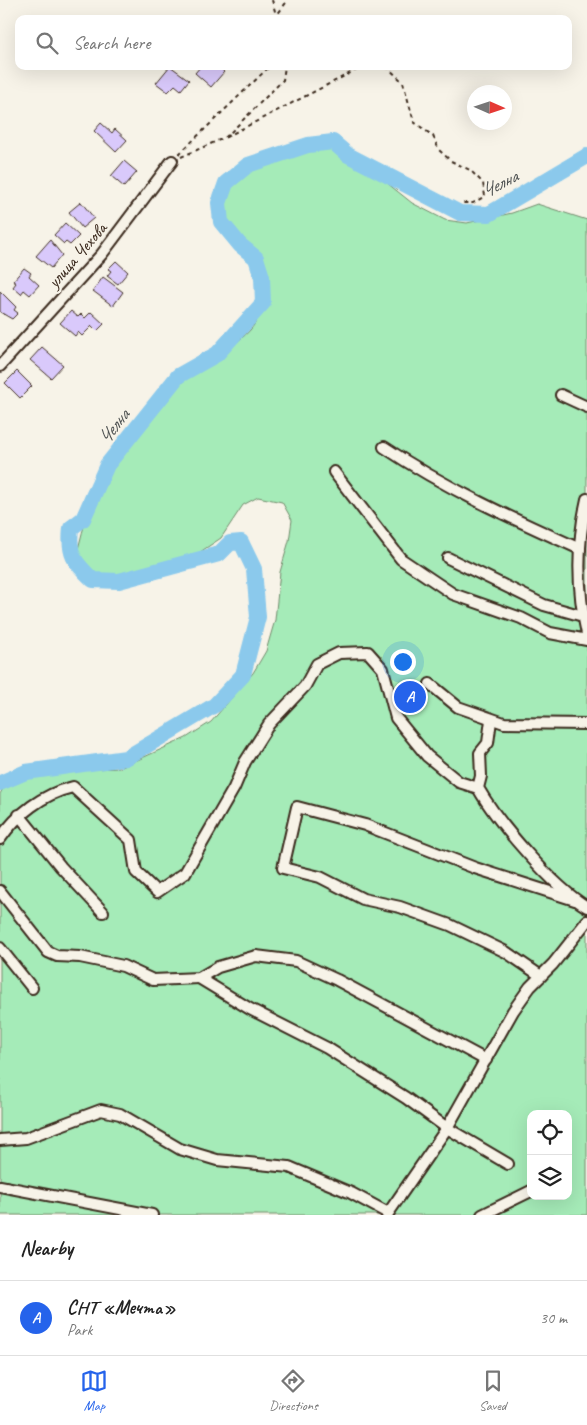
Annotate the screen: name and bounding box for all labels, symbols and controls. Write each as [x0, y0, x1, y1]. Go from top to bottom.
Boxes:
search box [15, 15, 572, 70]
icon: search [33, 29, 61, 57]
text: Search here [73, 31, 150, 55]
north arrow [467, 85, 512, 130]
water label: Челна [477, 164, 524, 203]
street label: улица Чехова [42, 217, 112, 293]
water label: Челна [93, 402, 136, 449]
your location [390, 649, 416, 675]
pin: A [394, 678, 426, 716]
map controls [527, 1110, 572, 1200]
button: locate [527, 1110, 572, 1155]
button: layers [527, 1155, 572, 1200]
text: Nearby [20, 1235, 73, 1261]
text: СНТ «Мечта» [67, 1296, 176, 1320]
text: A [32, 1308, 40, 1328]
text: 30 m [540, 1308, 567, 1328]
text: Park [67, 1320, 92, 1340]
tab: Map [80, 1367, 108, 1414]
tab: Directions [269, 1367, 318, 1414]
tab: Saved [479, 1367, 507, 1414]

